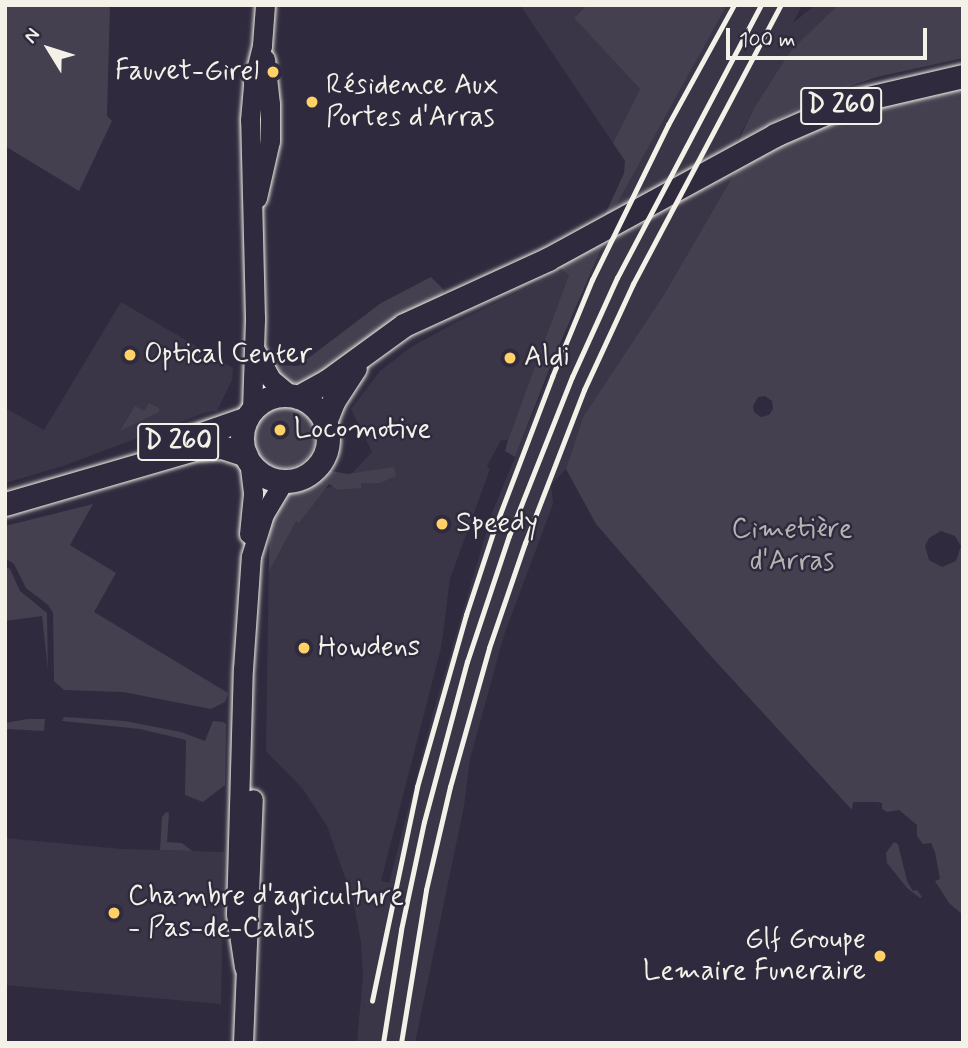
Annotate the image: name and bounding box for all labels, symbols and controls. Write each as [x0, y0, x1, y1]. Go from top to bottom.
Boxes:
north arrow [14, 14, 84, 84]
scale bar [730, 14, 931, 58]
text: N [18, 23, 46, 48]
text: 100 m [739, 26, 795, 54]
place label: Fauvet-Girel [115, 55, 259, 89]
marker: Fauvet-Girel [265, 64, 281, 80]
place label: Résidence Aux Portes d'Arras [326, 69, 498, 135]
road number: D 260 [799, 83, 883, 128]
marker: Résidence Aux Portes d'Arras [304, 94, 320, 110]
place label: Optical Center [144, 338, 318, 372]
place label: Aldi [524, 341, 570, 375]
marker: Optical Center [122, 347, 138, 363]
marker: Aldi [502, 350, 518, 366]
place label: Locomotive [294, 413, 431, 447]
road number: D 260 [136, 420, 220, 464]
marker: Locomotive [272, 422, 288, 438]
place label: Speedy [456, 507, 538, 541]
park label: Cimetière d'Arras [732, 513, 852, 579]
marker: Speedy [434, 516, 450, 532]
place label: Howdens [318, 631, 420, 665]
marker: Howdens [296, 640, 312, 656]
place label: Chambre d'agriculture - Pas-de-Calais [128, 880, 402, 946]
marker: Chambre d'agriculture - Pas-de-Calais [106, 905, 122, 921]
place label: Glf Groupe Lemaire Funeraire [639, 923, 866, 989]
marker: Glf Groupe Lemaire Funeraire [872, 948, 888, 964]

